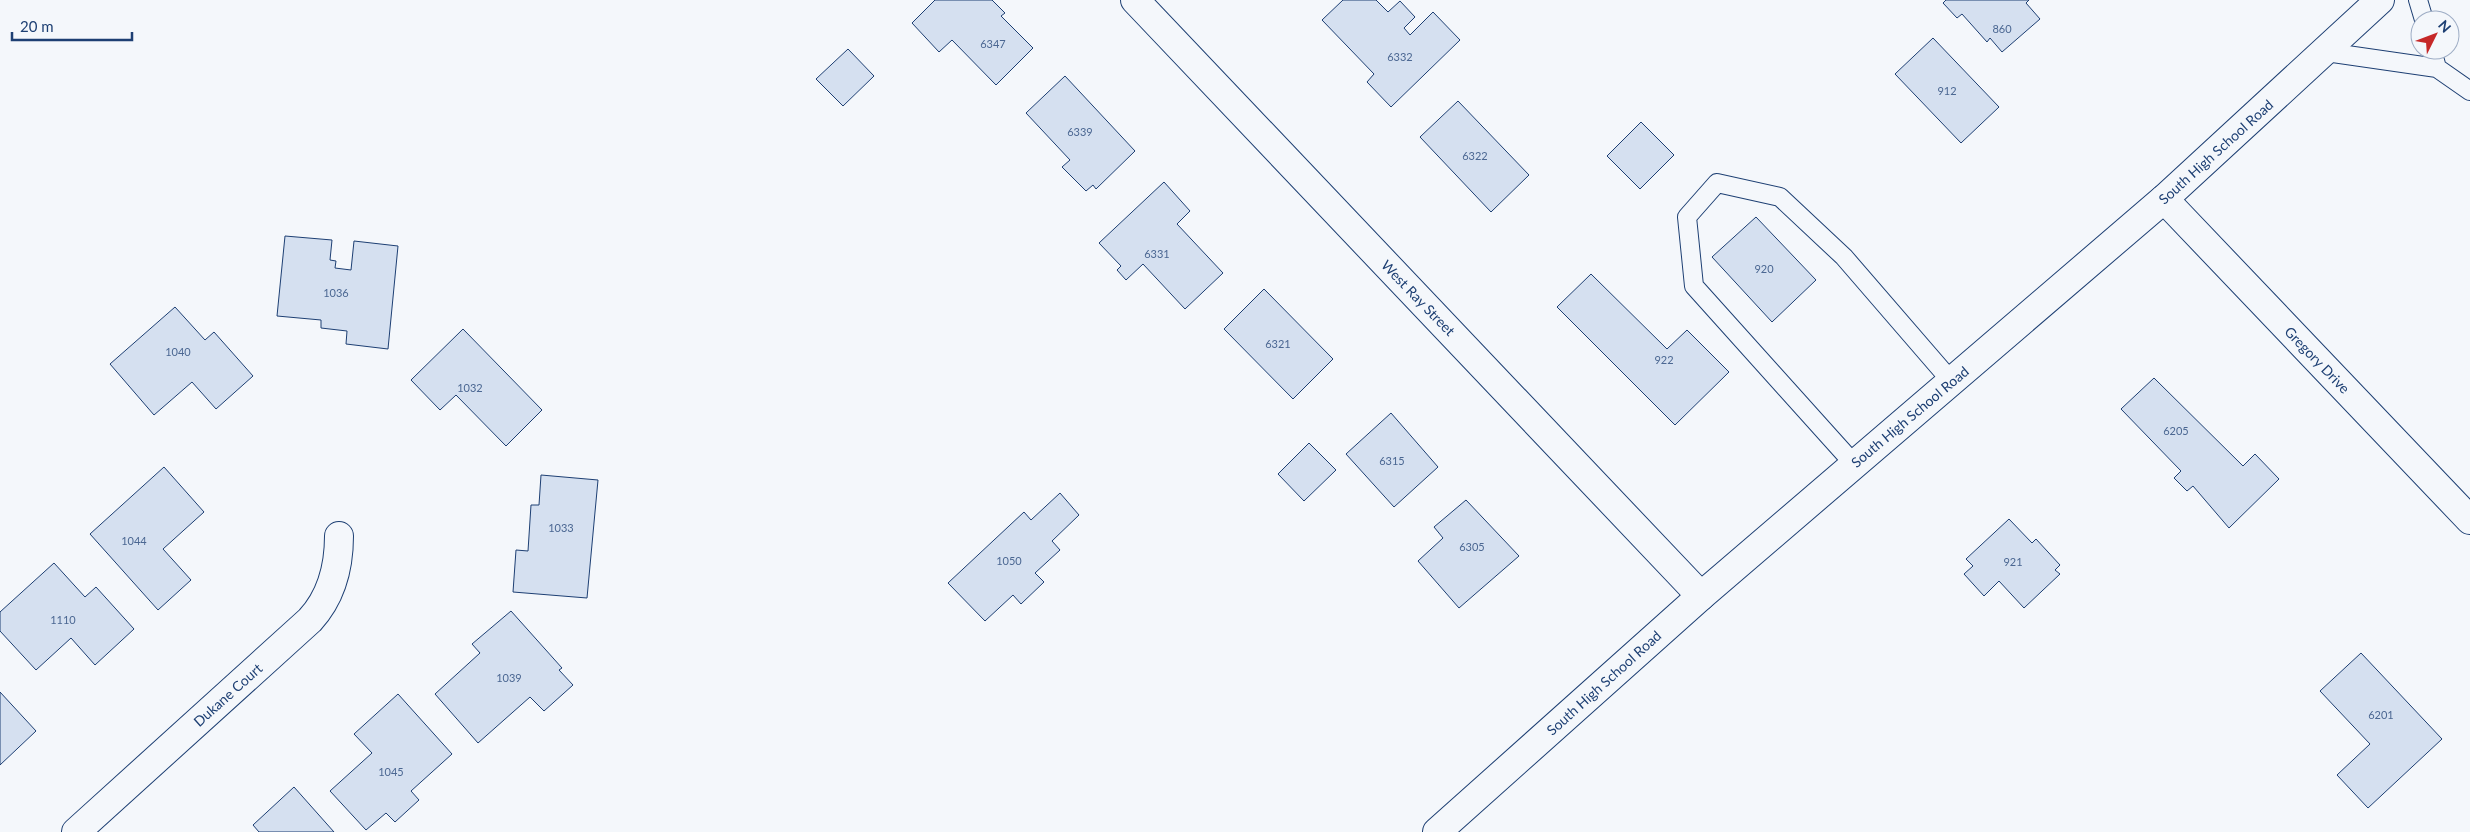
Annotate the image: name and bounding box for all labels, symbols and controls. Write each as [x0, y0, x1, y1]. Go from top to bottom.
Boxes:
scale bar [12, 10, 132, 42]
north arrow [2410, 10, 2460, 60]
text: N [2435, 16, 2455, 36]
text: 20 m [20, 17, 54, 35]
house number: 860 [1992, 22, 2012, 35]
house number: 6347 [980, 37, 1006, 50]
house number: 6332 [1387, 50, 1413, 63]
house number: 912 [1937, 84, 1957, 97]
street label: South High School Road [2155, 96, 2276, 208]
house number: 6339 [1067, 125, 1093, 138]
house number: 6322 [1462, 149, 1488, 162]
house number: 6331 [1144, 247, 1170, 260]
street label: West Ray Street [1378, 256, 1459, 339]
house number: 920 [1754, 262, 1774, 275]
house number: 1036 [323, 286, 349, 299]
street label: Gregory Drive [2281, 323, 2353, 397]
house number: 6321 [1265, 337, 1291, 350]
house number: 1040 [165, 345, 191, 358]
house number: 922 [1654, 353, 1674, 366]
street label: South High School Road [1847, 362, 1972, 471]
house number: 1032 [457, 381, 483, 394]
house number: 6205 [2163, 424, 2189, 437]
house number: 6315 [1379, 454, 1405, 467]
house number: 1033 [548, 521, 574, 534]
house number: 1044 [121, 534, 147, 547]
house number: 6305 [1459, 540, 1485, 553]
house number: 1050 [996, 554, 1022, 567]
house number: 921 [2003, 555, 2023, 568]
house number: 1110 [50, 613, 76, 626]
street label: South High School Road [1543, 627, 1664, 739]
street label: Dukane Court [190, 659, 265, 730]
house number: 1039 [496, 671, 522, 684]
house number: 6201 [2368, 708, 2394, 721]
house number: 1045 [378, 765, 404, 778]

